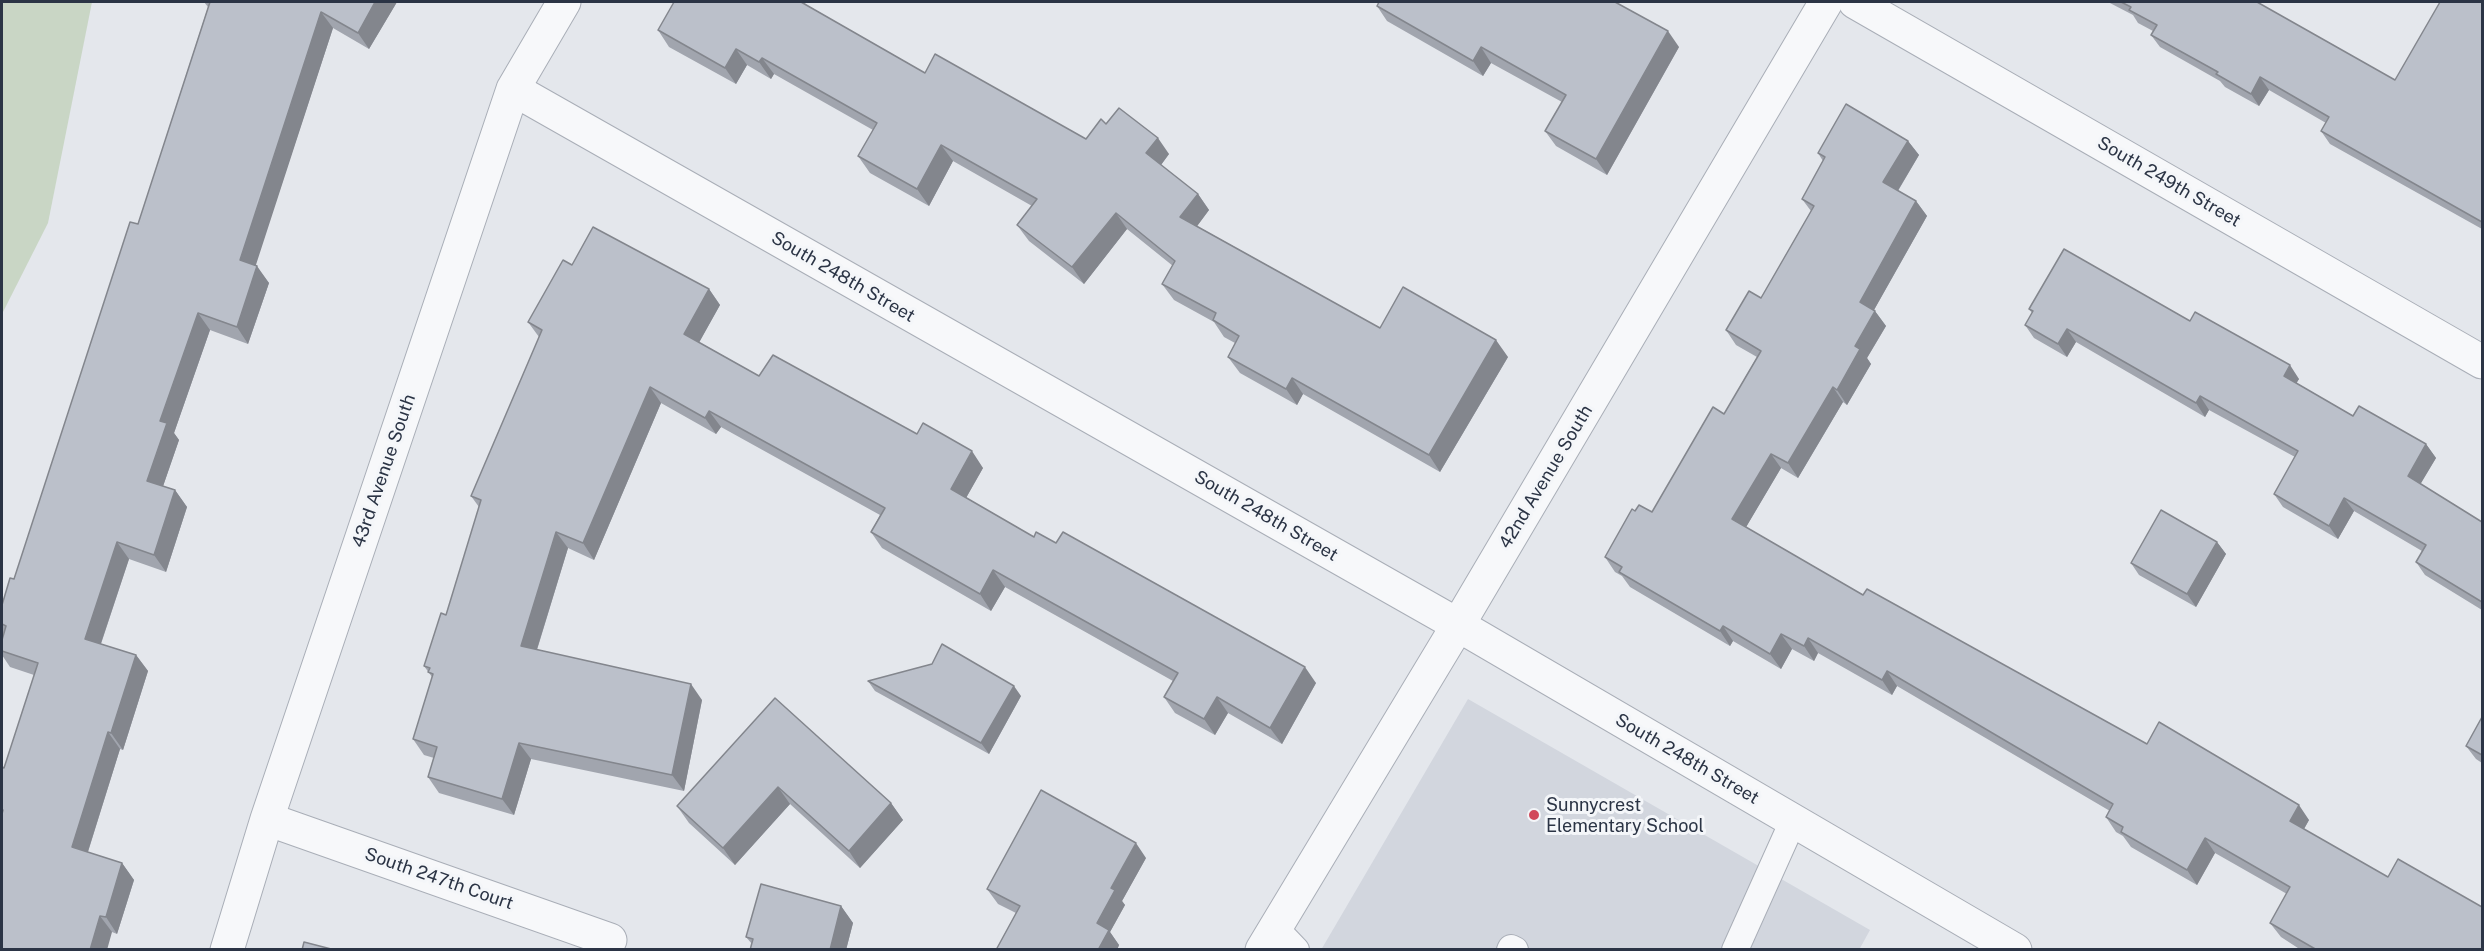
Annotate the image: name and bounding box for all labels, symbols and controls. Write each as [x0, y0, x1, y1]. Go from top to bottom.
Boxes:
street label: South 249th Street [2093, 132, 2245, 232]
street label: South 248th Street [767, 227, 919, 327]
street label: 43rd Avenue South [348, 391, 420, 551]
street label: 42nd Avenue South [1495, 401, 1597, 553]
street label: South 248th Street [1190, 466, 1342, 566]
street label: South 248th Street [1611, 709, 1763, 809]
place label: Sunnycrest Elementary School [1546, 794, 1704, 836]
marker: Sunnycrest Elementary School [1527, 808, 1541, 822]
street label: South 247th Court [362, 843, 516, 915]

